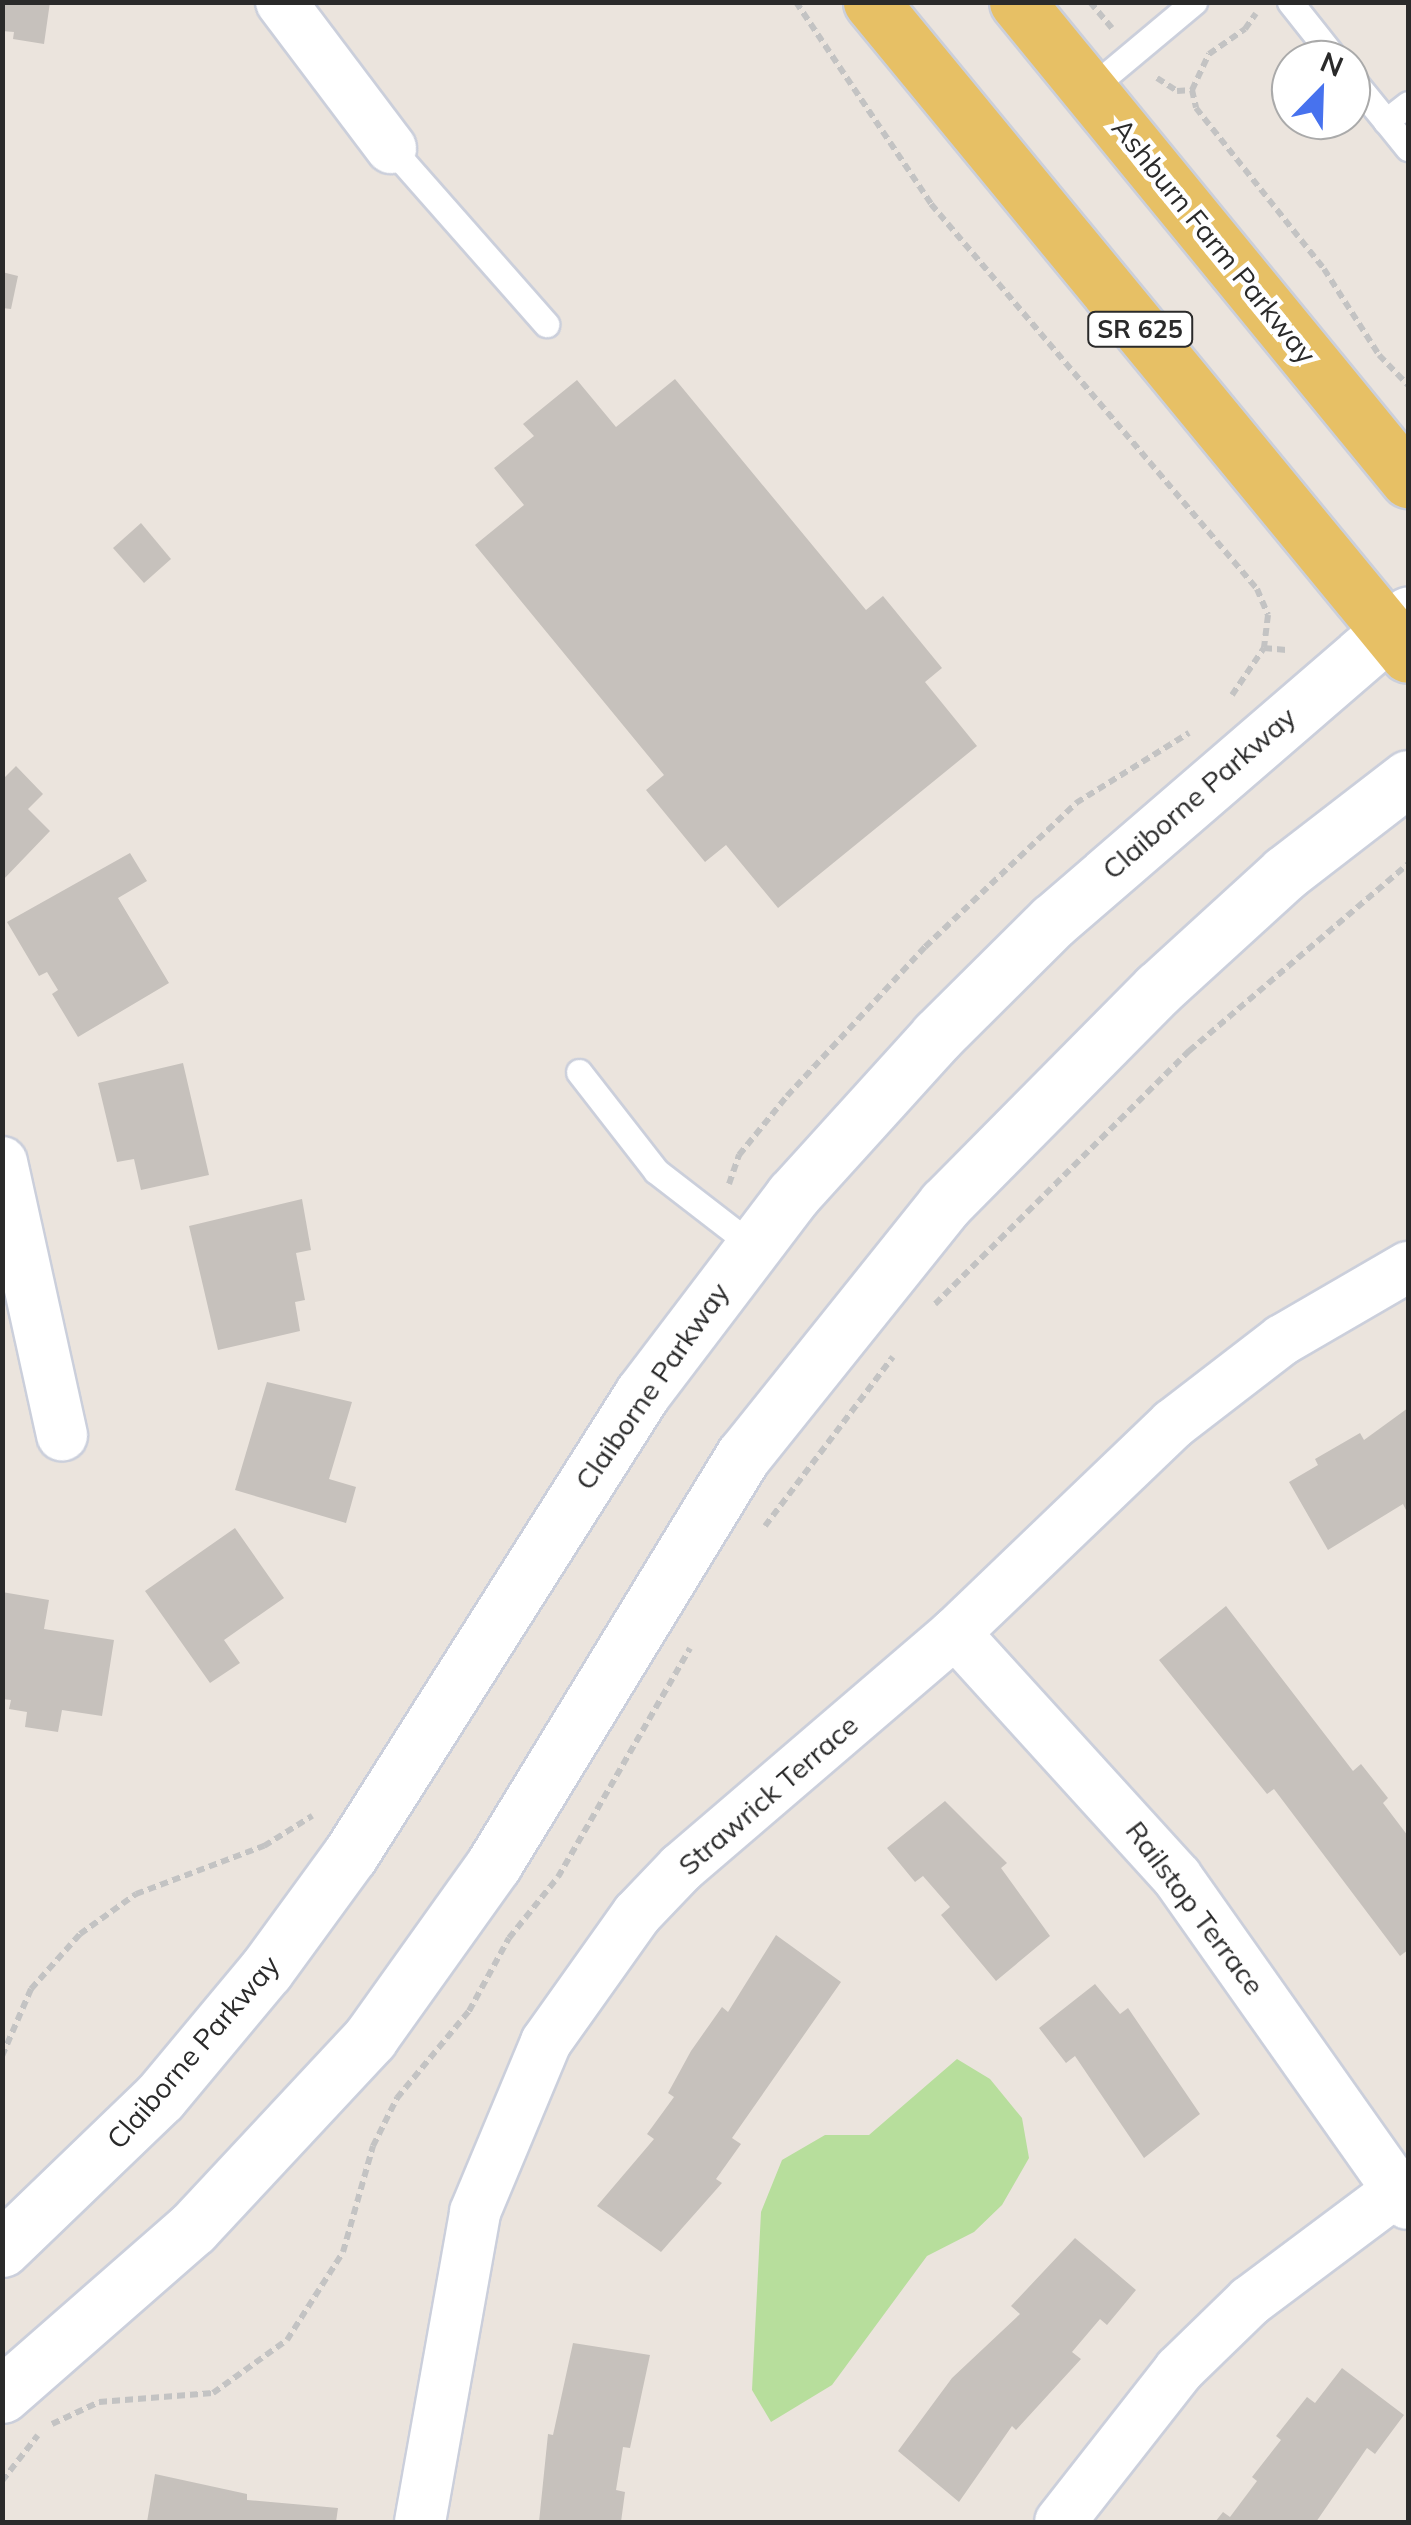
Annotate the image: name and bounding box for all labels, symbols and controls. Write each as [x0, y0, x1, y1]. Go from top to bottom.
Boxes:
north arrow [1271, 40, 1371, 140]
text: N [1316, 44, 1349, 84]
street label: Ashburn Farm Parkway [1105, 112, 1323, 370]
road number: SR 625 [1085, 309, 1195, 349]
street label: Claiborne Parkway [1095, 700, 1303, 886]
street label: Claiborne Parkway [568, 1276, 736, 1496]
street label: Strawrick Terrace [672, 1708, 864, 1882]
street label: Railstop Terrace [1119, 1815, 1271, 2001]
street label: Claiborne Parkway [100, 1948, 286, 2156]

